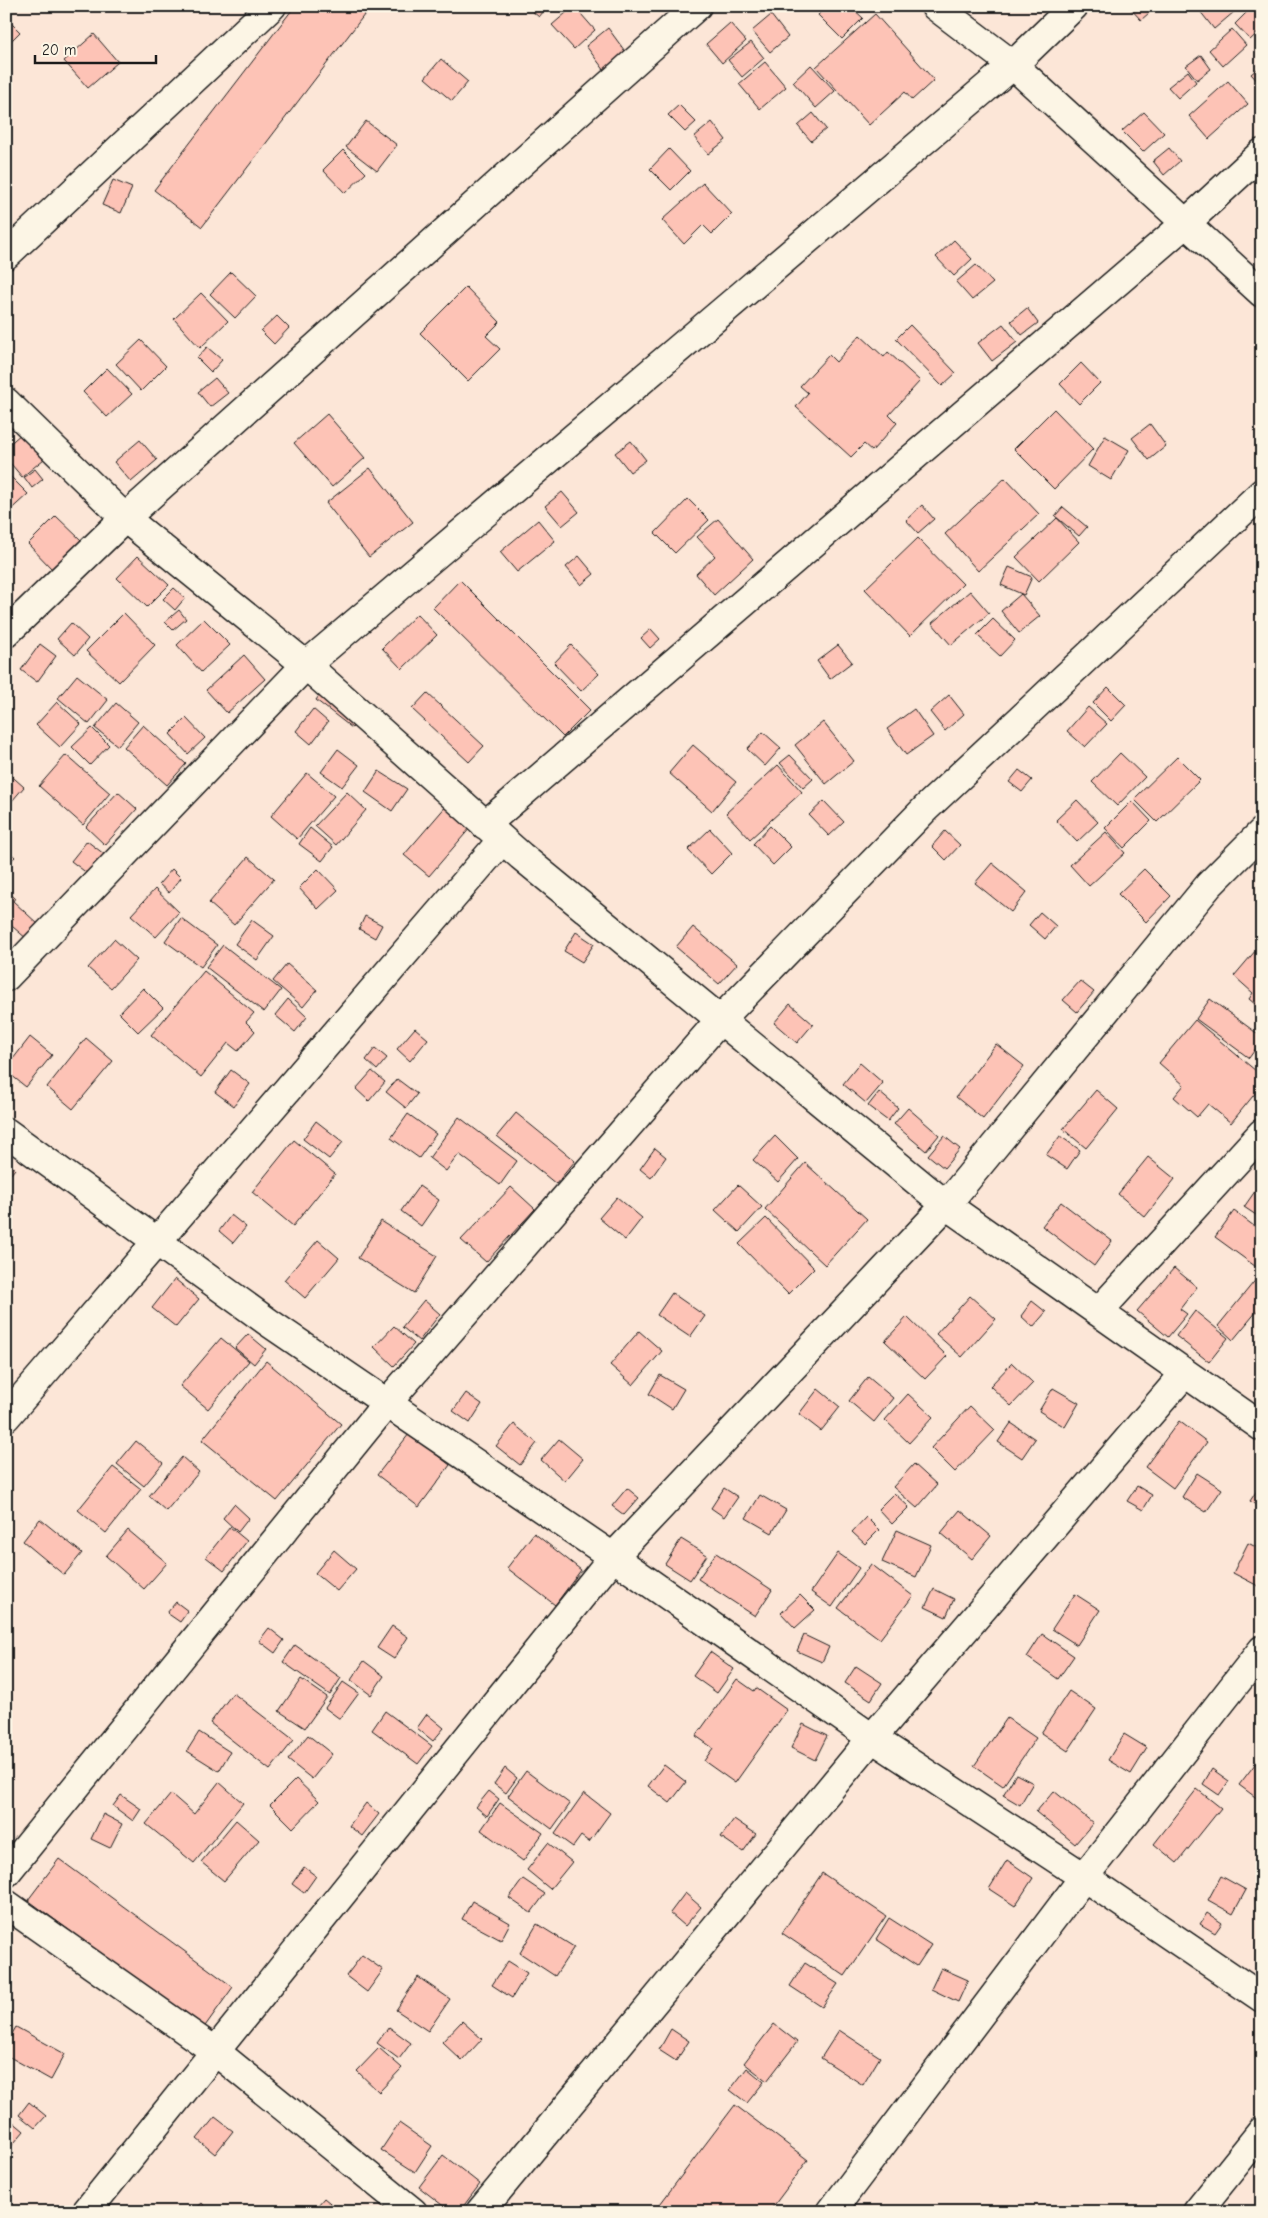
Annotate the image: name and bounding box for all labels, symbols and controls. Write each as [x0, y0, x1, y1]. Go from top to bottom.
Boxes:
scale bar [35, 32, 156, 64]
text: 20 m [42, 41, 76, 59]

